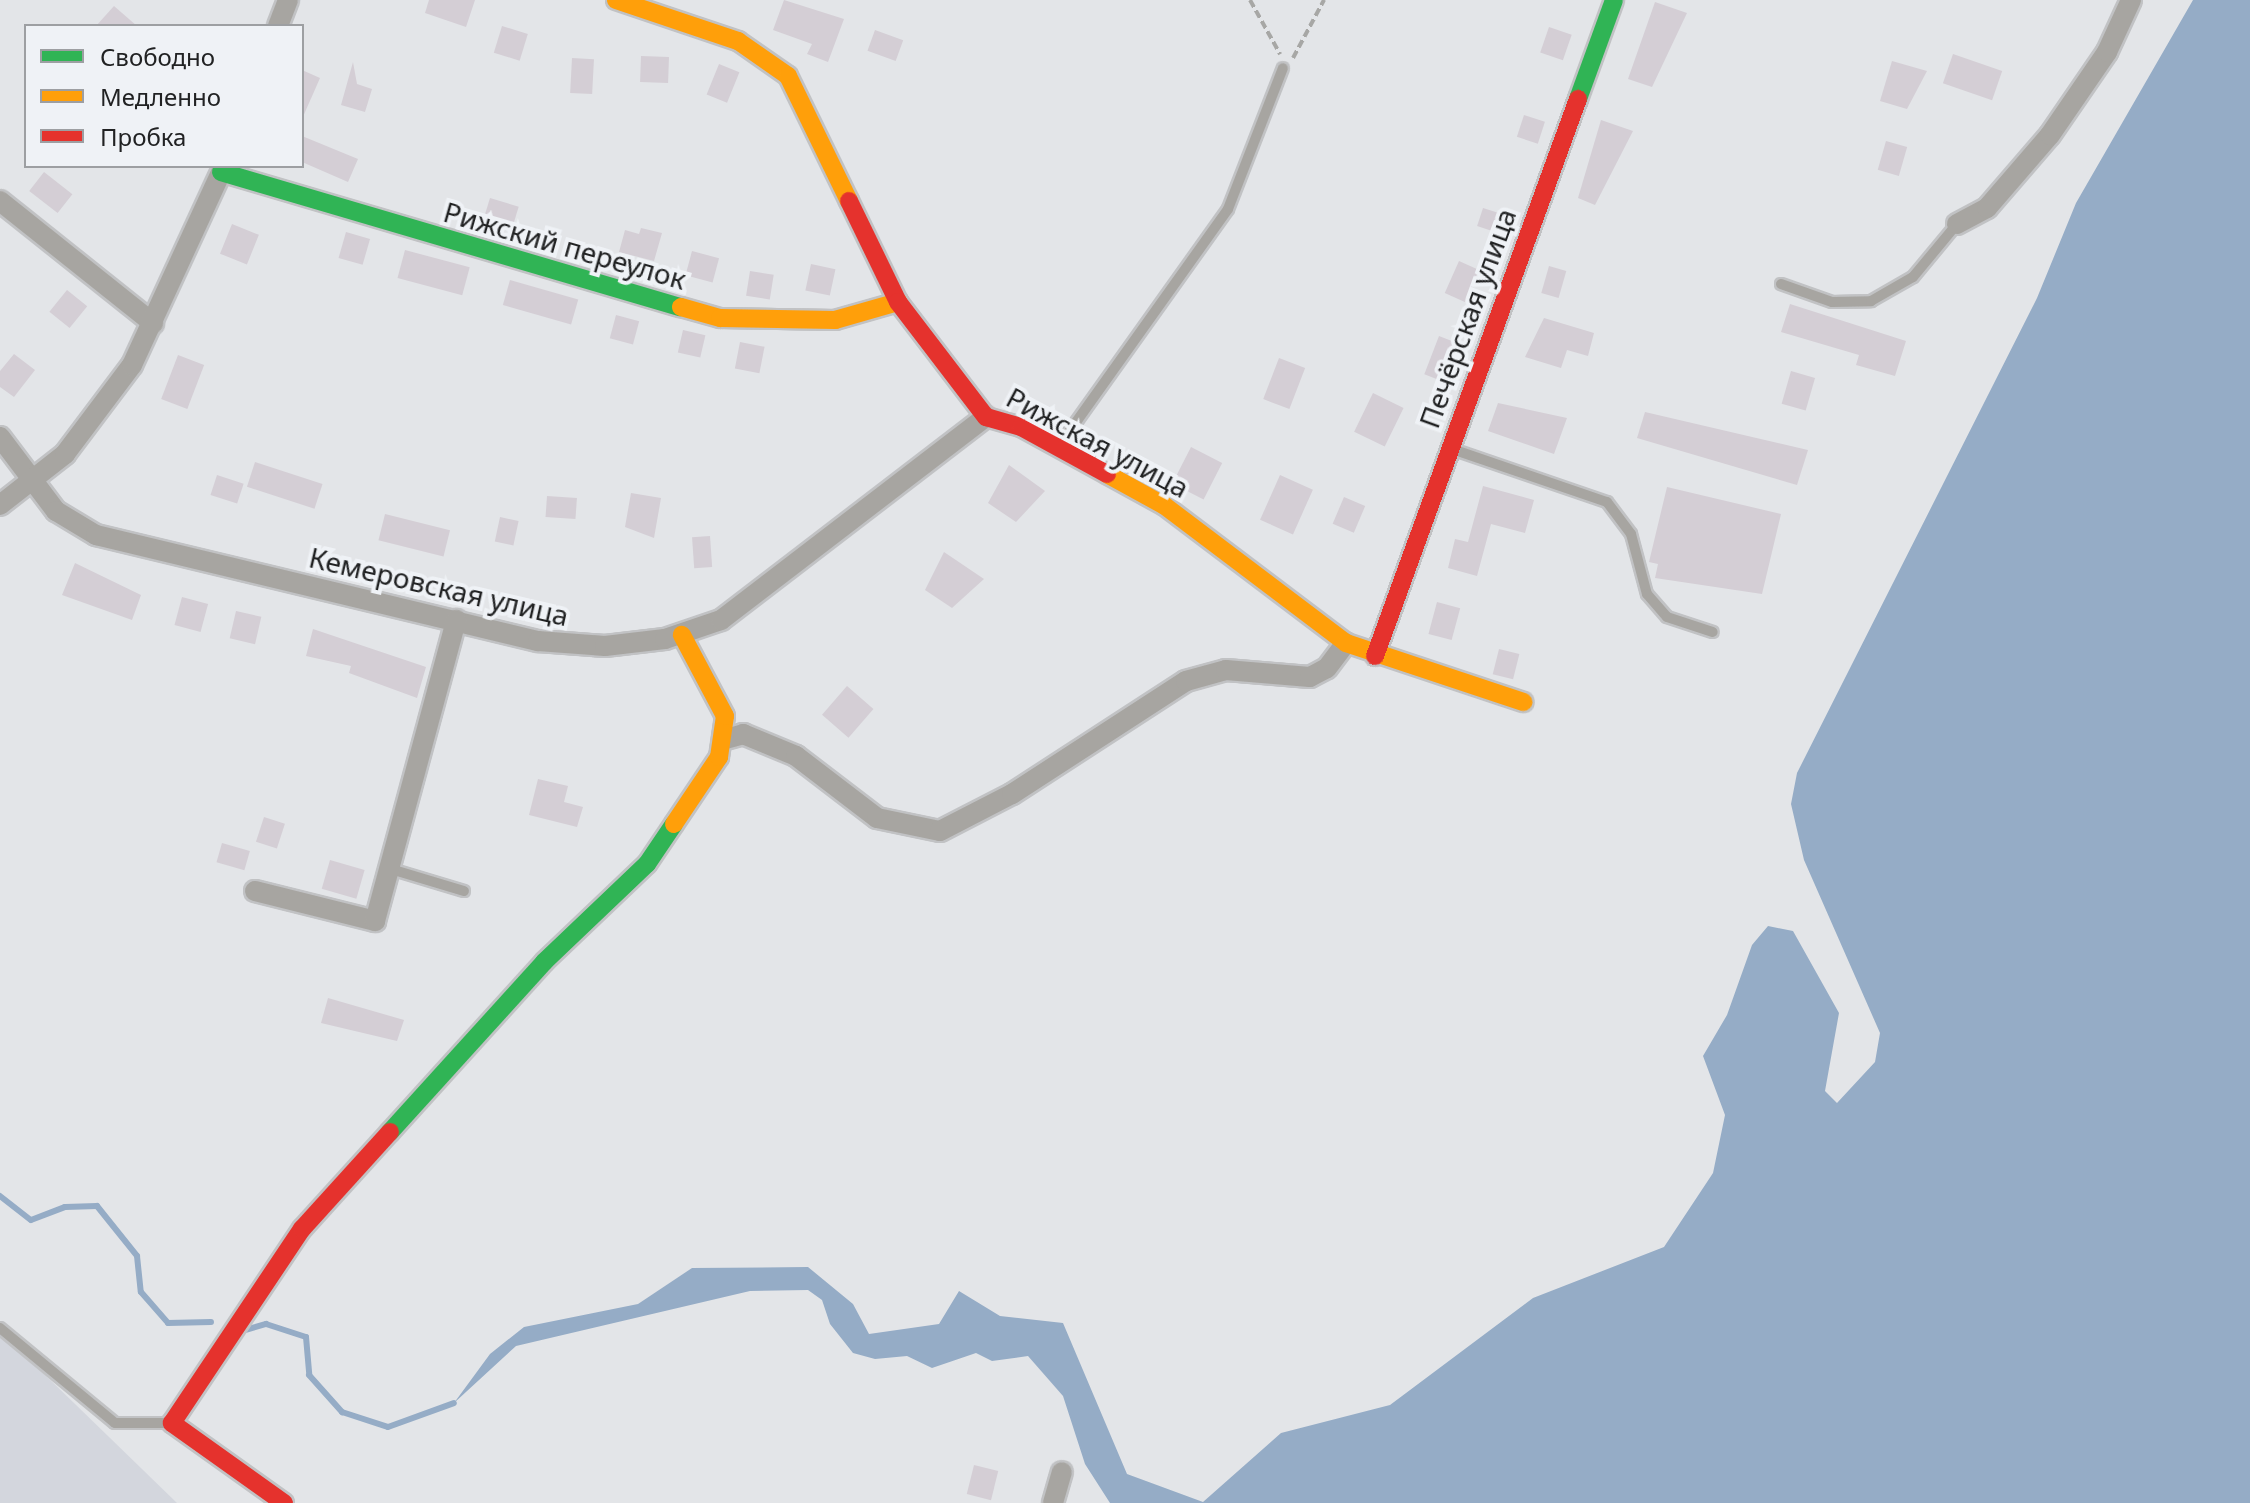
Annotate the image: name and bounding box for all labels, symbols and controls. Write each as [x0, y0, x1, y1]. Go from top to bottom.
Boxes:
legend [24, 24, 304, 168]
text: Свободно [100, 40, 215, 73]
text: Медленно [100, 80, 221, 113]
text: Пробка [100, 120, 186, 153]
street label: Рижский переулок [440, 194, 690, 296]
street label: Печёрская улица [1412, 204, 1522, 432]
street label: Рижская улица [1001, 380, 1195, 504]
street label: Кемеровская улица [306, 540, 572, 632]

